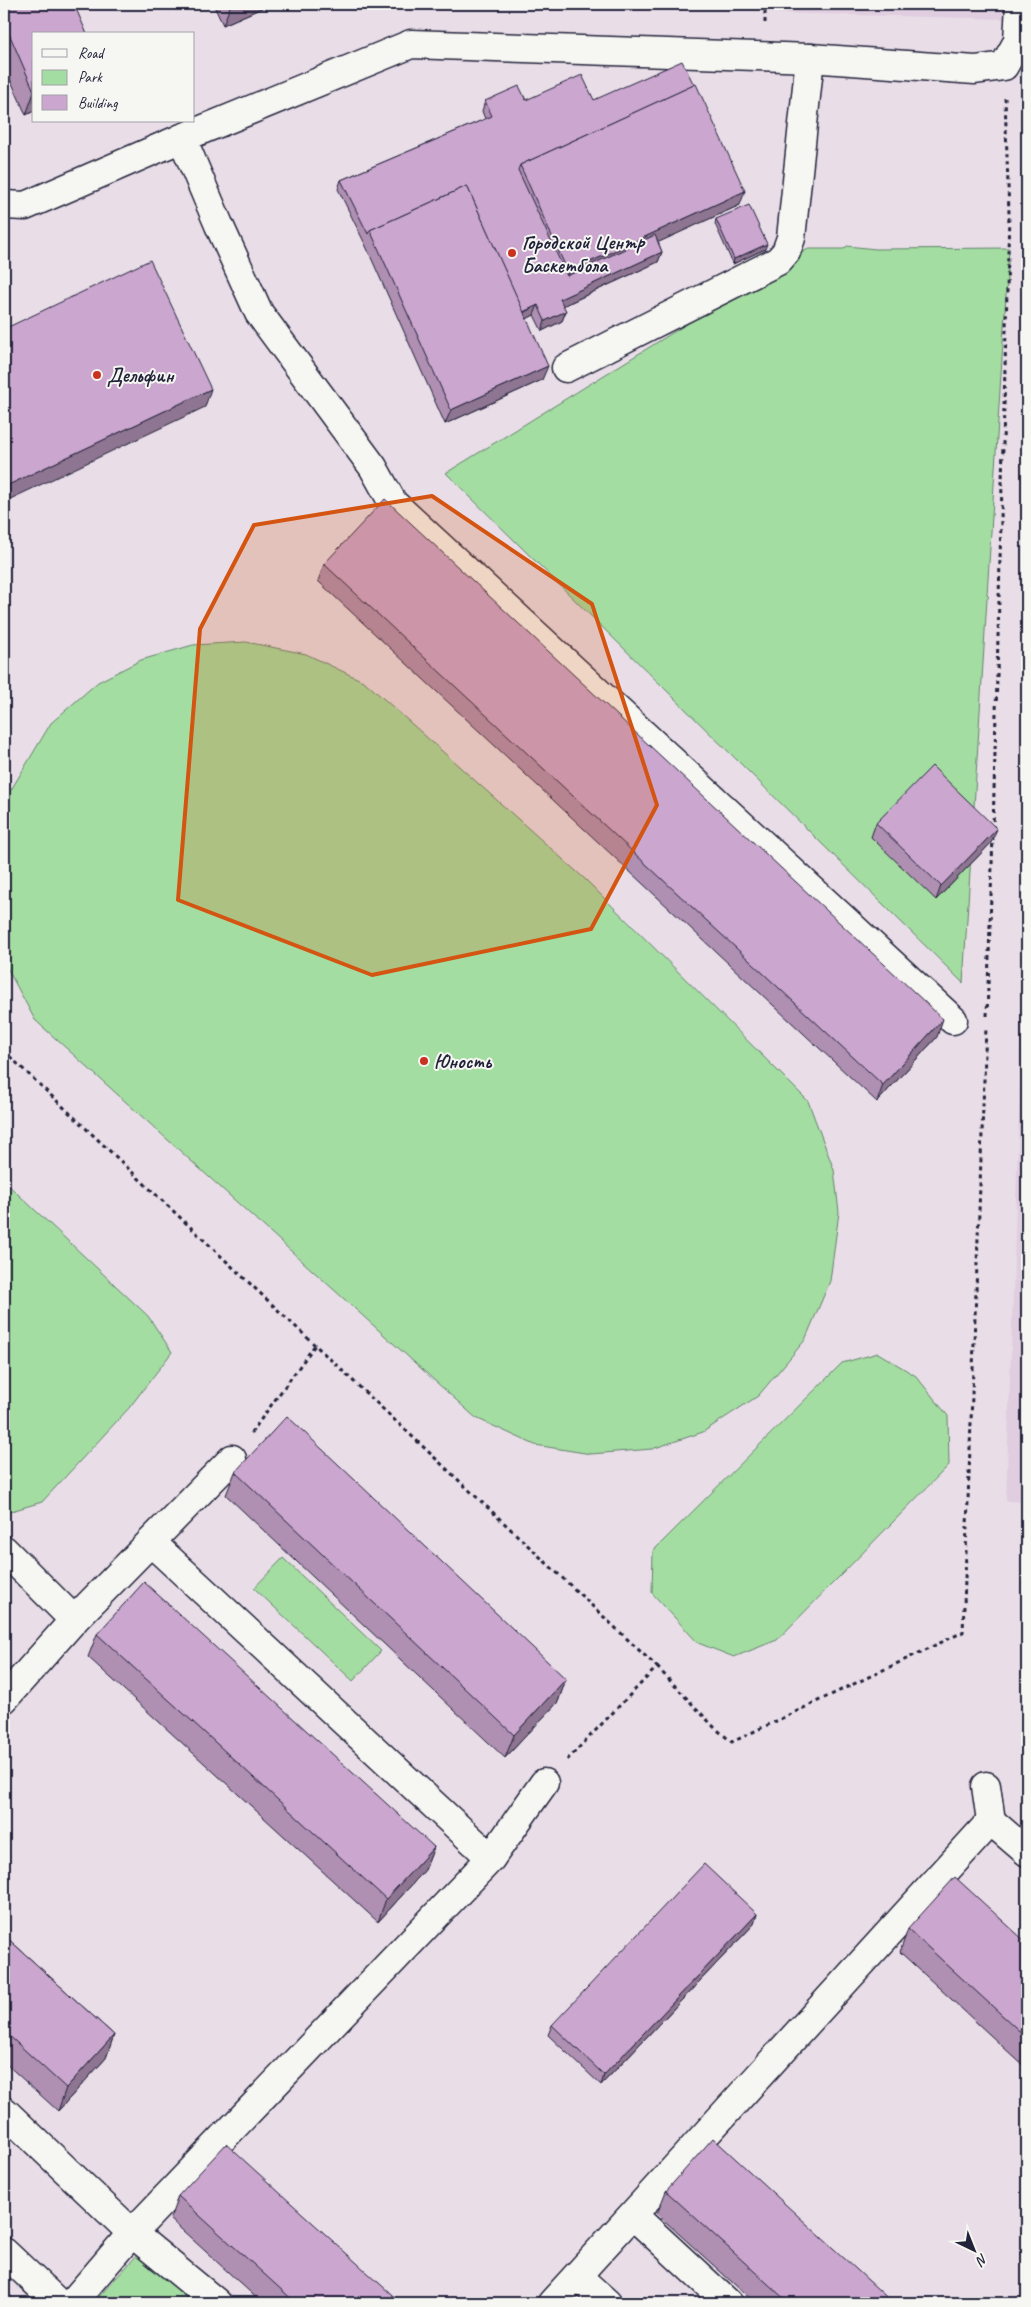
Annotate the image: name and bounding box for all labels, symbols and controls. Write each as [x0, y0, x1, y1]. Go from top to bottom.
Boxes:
legend [32, 32, 195, 122]
text: Road [78, 44, 105, 63]
text: Park [78, 68, 103, 87]
text: Building [78, 94, 118, 113]
place label: Городской Центр Баскетбола [522, 230, 646, 278]
marker: Городской Центр Баскетбола [506, 247, 518, 259]
place label: Дельфин [107, 363, 175, 388]
marker: Дельфин [91, 369, 103, 381]
place label: Юность [434, 1049, 492, 1074]
marker: Юность [418, 1055, 430, 1067]
north arrow [948, 2224, 998, 2274]
text: N [972, 2250, 991, 2270]

